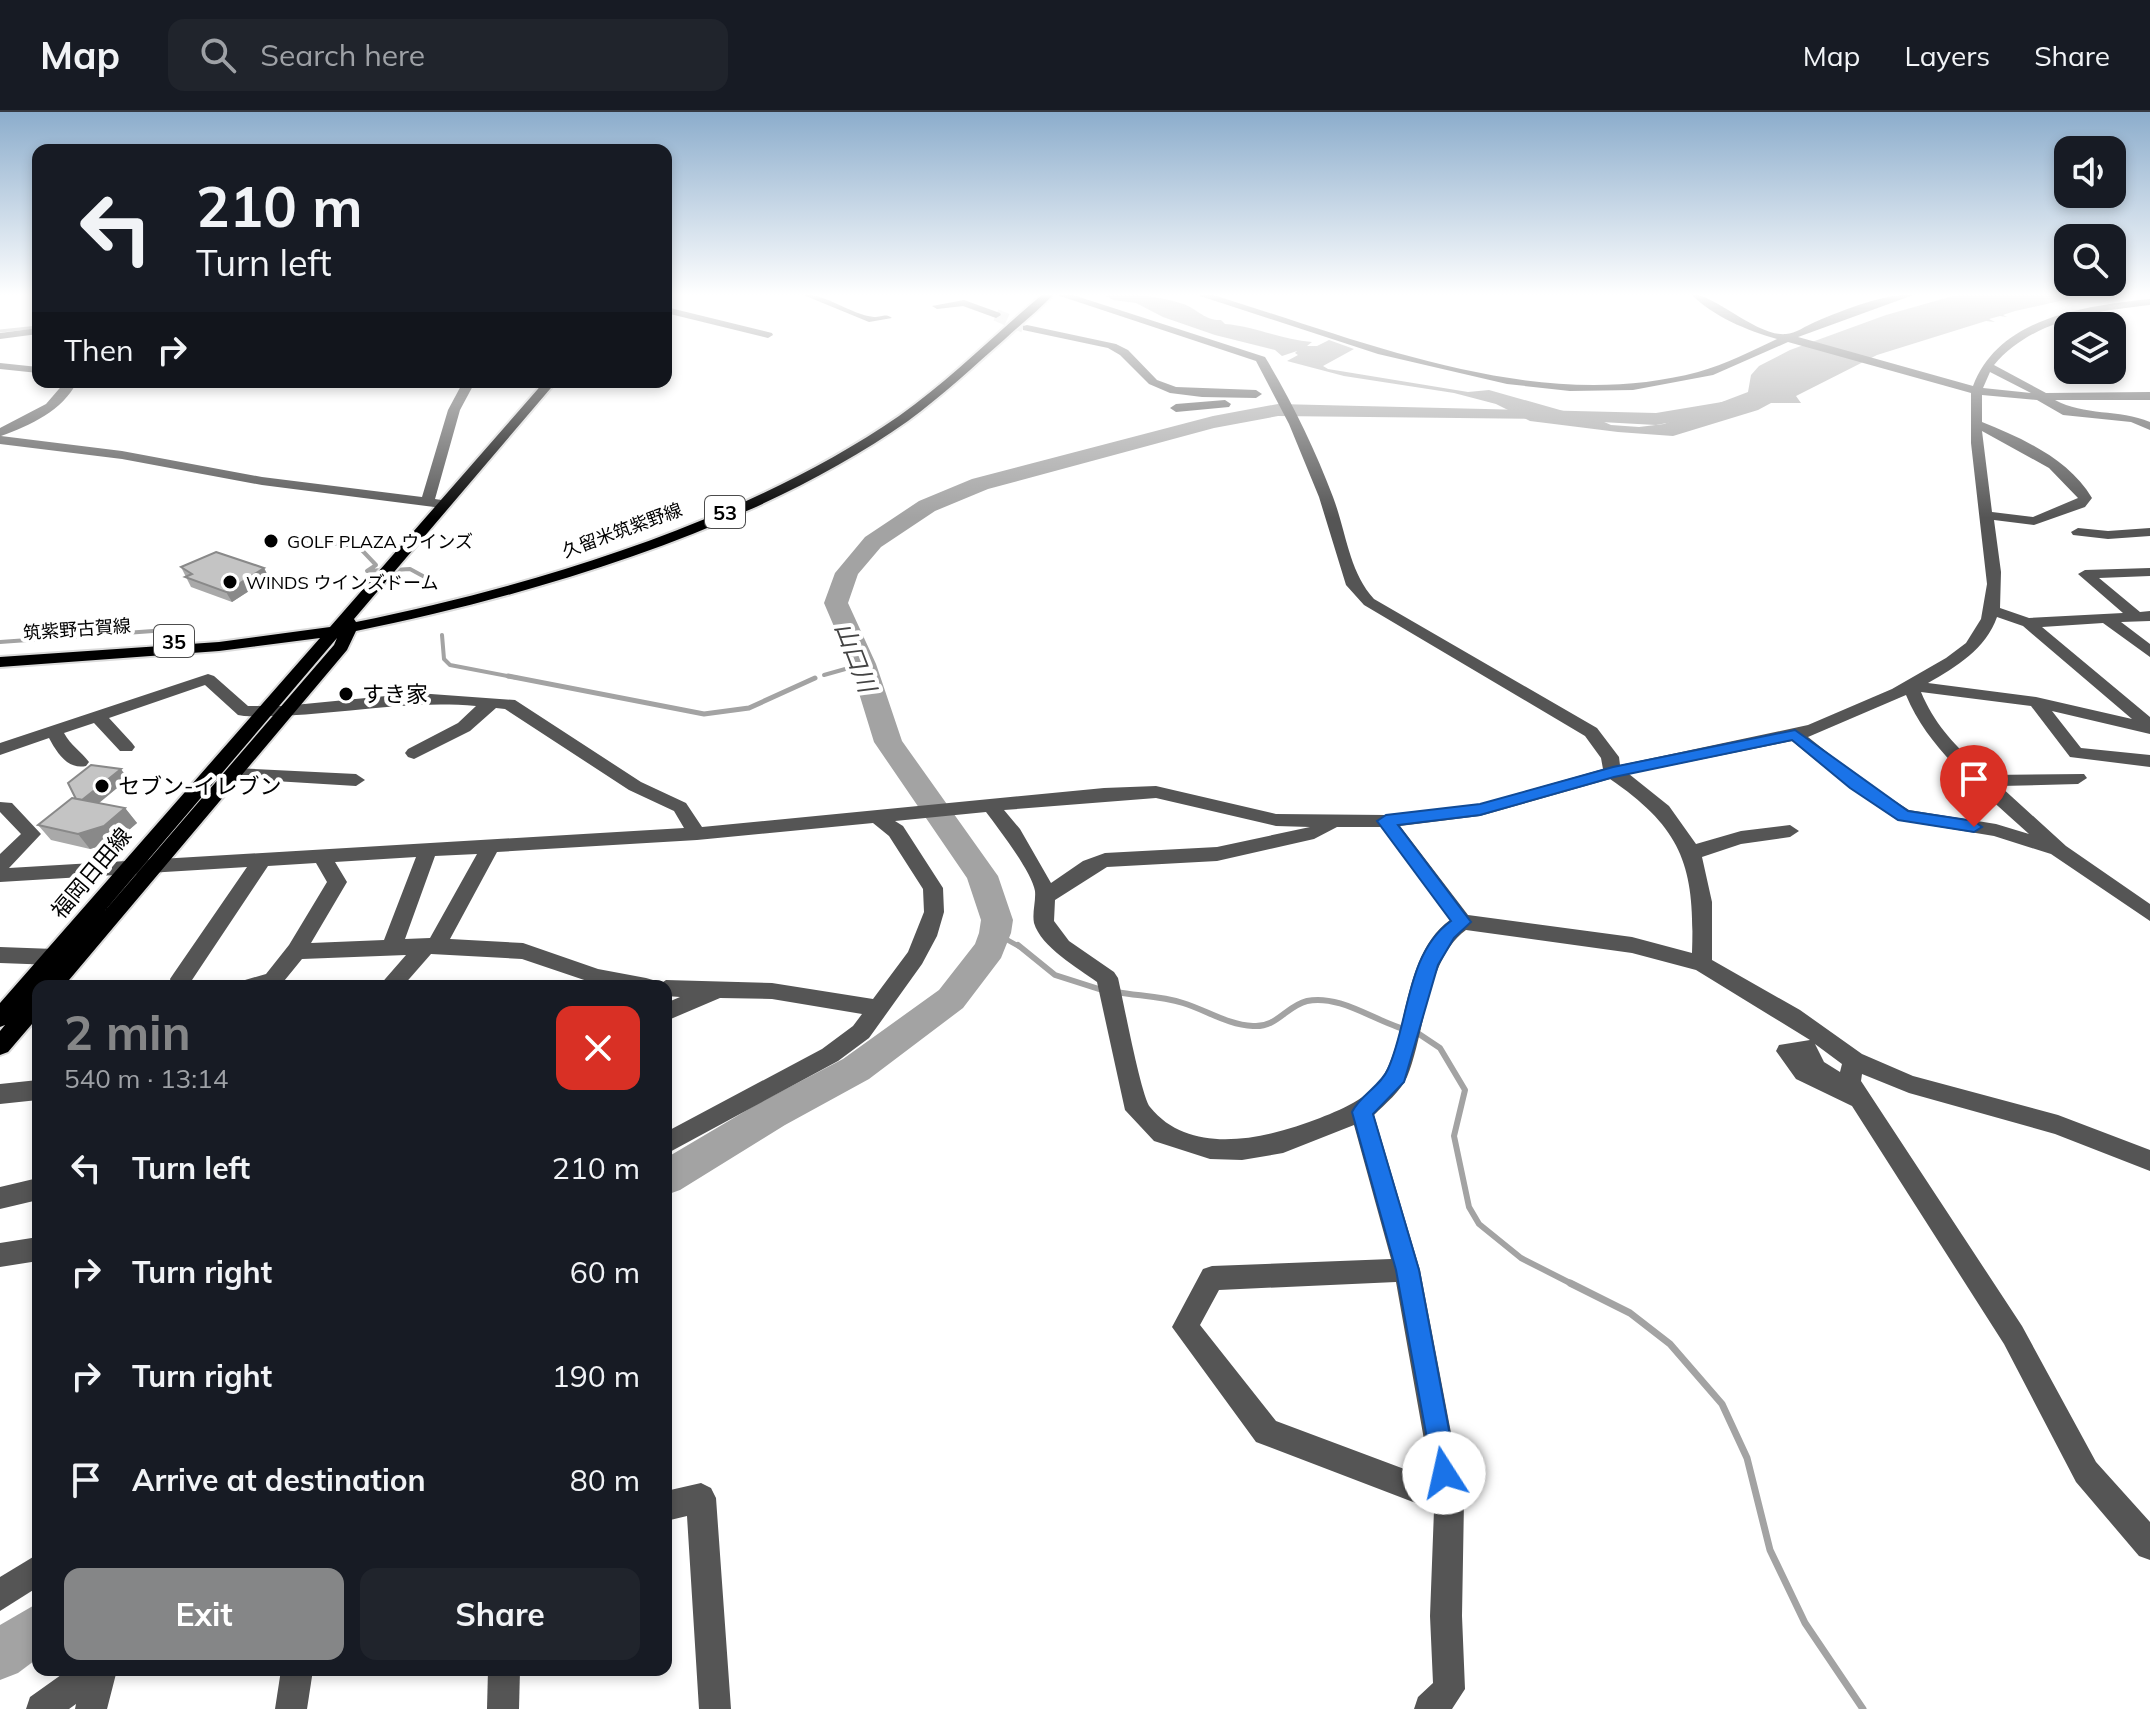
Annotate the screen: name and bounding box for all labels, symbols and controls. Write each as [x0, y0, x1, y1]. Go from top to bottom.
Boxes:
search box [168, 19, 728, 91]
text: Map [40, 31, 120, 79]
icon: search [196, 33, 240, 77]
text: Search here [260, 36, 425, 74]
text: Map [1803, 38, 1860, 73]
text: Layers [1904, 38, 1990, 73]
text: Share [2034, 38, 2110, 73]
map controls [2054, 136, 2126, 384]
button: sound [2054, 136, 2126, 208]
text: 210 m [196, 171, 363, 241]
icon: left [64, 176, 168, 280]
button: search [2054, 224, 2126, 296]
text: Turn left [196, 240, 332, 285]
button: layers [2054, 312, 2126, 384]
icon: right [150, 328, 194, 372]
text: Then [64, 331, 134, 369]
road number: 53 [705, 496, 745, 528]
street label: 久留米筑紫野線 [559, 498, 685, 562]
place label: GOLF PLAZA ウインズ [287, 530, 473, 553]
marker: GOLF PLAZA ウインズ [262, 532, 280, 550]
place label: WINDS ウインズドーム [246, 571, 439, 594]
marker: WINDS ウインズドーム [221, 573, 239, 591]
street label: 筑紫野古賀線 [22, 614, 132, 644]
water label: 山口川 [829, 618, 884, 699]
road number: 35 [154, 625, 194, 657]
place label: すき家 [362, 680, 428, 708]
marker: すき家 [337, 685, 355, 703]
pin [1940, 745, 2008, 827]
icon: arrive [1952, 757, 1996, 801]
place label: セブン-イレブン [118, 772, 281, 800]
marker: セブン-イレブン [93, 777, 111, 795]
street label: 福岡日田線 [45, 822, 137, 924]
text: 2 min [64, 1002, 191, 1062]
button: close [556, 1006, 640, 1090]
text: 540 m · 13:14 [64, 1062, 228, 1095]
icon: left [64, 1146, 108, 1190]
text: Turn left [132, 1149, 250, 1187]
text: 210 m [552, 1149, 640, 1187]
icon: right [64, 1250, 108, 1294]
text: Turn right [132, 1253, 272, 1291]
text: 60 m [570, 1253, 640, 1291]
icon: right [64, 1354, 108, 1398]
text: Turn right [132, 1357, 272, 1395]
text: 190 m [552, 1357, 640, 1395]
position arrow [1402, 1431, 1486, 1515]
icon: arrive [64, 1458, 108, 1502]
text: Arrive at destination [132, 1461, 426, 1499]
text: 80 m [570, 1461, 640, 1499]
button: Exit [64, 1568, 344, 1660]
button: Share [360, 1568, 640, 1660]

